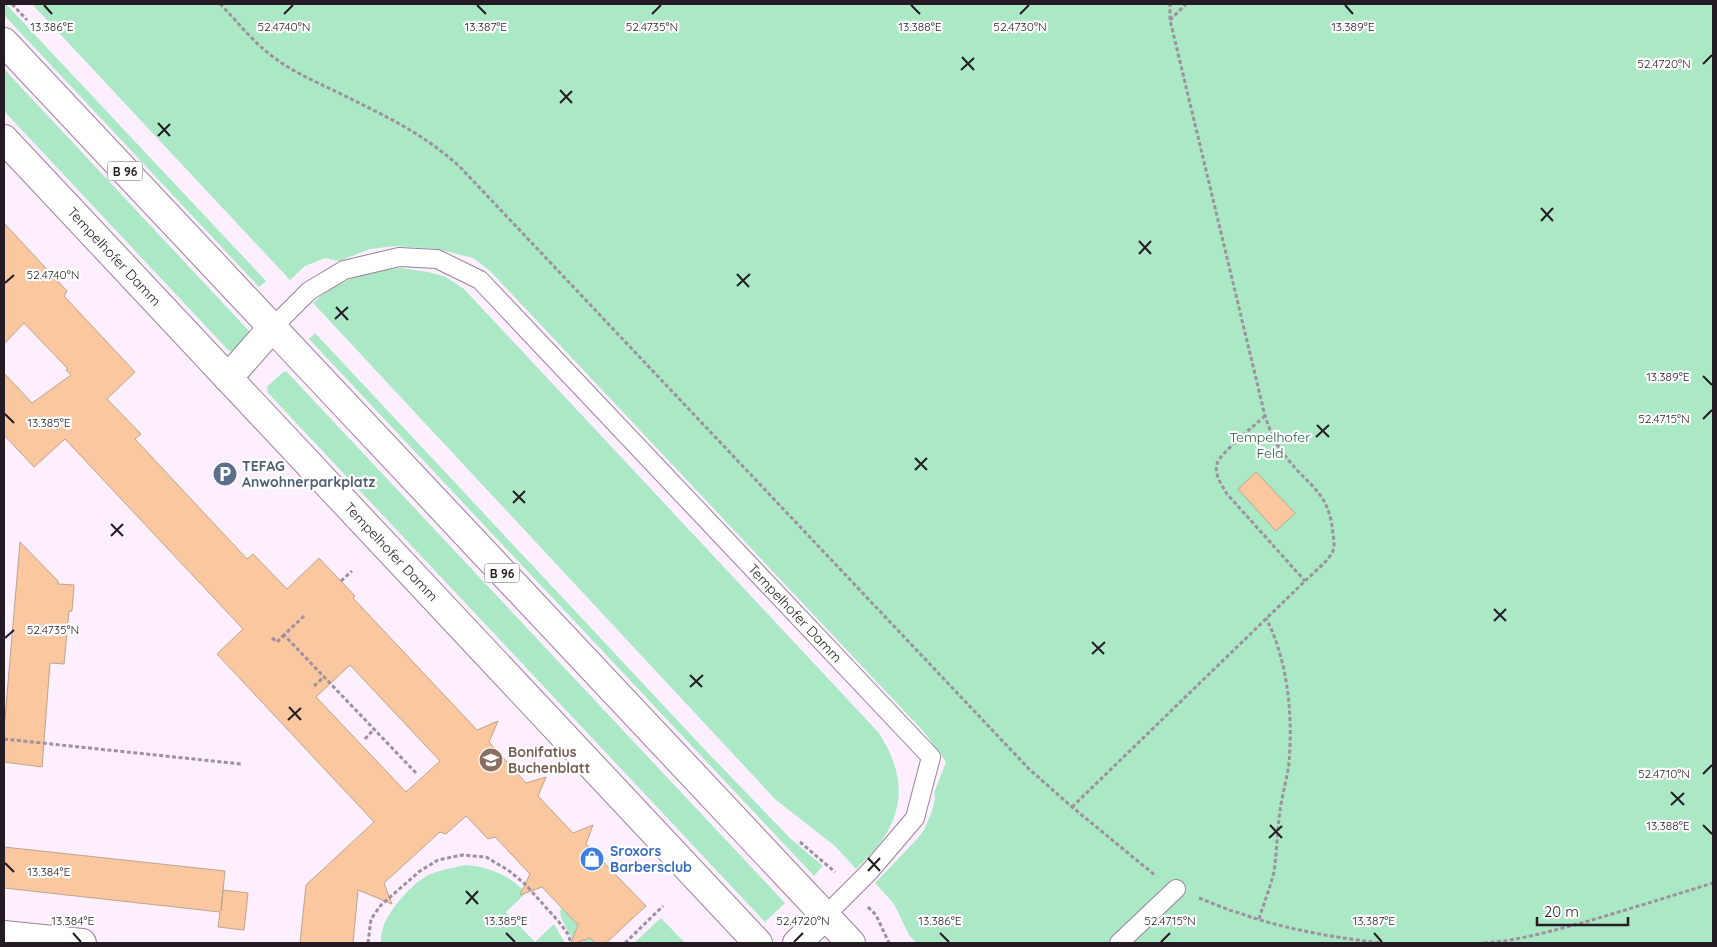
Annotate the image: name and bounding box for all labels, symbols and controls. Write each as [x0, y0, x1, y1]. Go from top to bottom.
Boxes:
text: 13.386°E [31, 19, 74, 34]
text: 52.4740°N [258, 19, 310, 34]
text: 13.387°E [465, 19, 507, 34]
text: 52.4735°N [626, 19, 678, 34]
text: 13.388°E [899, 19, 942, 34]
text: 52.4730°N [993, 19, 1047, 34]
text: 13.389°E [1331, 19, 1375, 34]
text: 52.4720°N [1637, 56, 1691, 71]
road number: B 96 [108, 162, 142, 180]
street label: Tempelhofer Damm [63, 203, 165, 310]
text: 52.4740°N [27, 267, 79, 282]
text: 13.389°E [1646, 369, 1690, 384]
text: 52.4715°N [1638, 411, 1690, 426]
text: 13.385°E [27, 415, 71, 430]
park label: Tempelhofer Feld [1229, 428, 1311, 462]
place label: TEFAG Anwohnerparkplatz [242, 457, 375, 491]
parking icon: TEFAG Anwohnerparkplatz [212, 461, 238, 487]
street label: Tempelhofer Damm [340, 499, 442, 605]
street label: Tempelhofer Damm [744, 560, 846, 666]
road number: B 96 [484, 564, 520, 582]
text: 52.4735°N [27, 622, 79, 637]
place label: Bonifatius Buchenblatt [508, 743, 591, 777]
school or university icon: Bonifatius Buchenblatt [478, 747, 504, 773]
text: 52.4710°N [1638, 766, 1690, 781]
text: 13.388°E [1647, 818, 1690, 833]
place label: Sroxors Barbersclub [610, 842, 692, 876]
shop icon: Sroxors Barbersclub [579, 846, 605, 872]
text: 13.384°E [28, 864, 71, 879]
scale bar [1537, 894, 1628, 926]
text: 20 m [1544, 902, 1579, 921]
text: 13.384°E [52, 913, 95, 928]
text: 13.385°E [484, 913, 528, 928]
text: 52.4720°N [776, 913, 830, 928]
text: 13.386°E [919, 913, 962, 928]
text: 52.4715°N [1144, 913, 1196, 928]
text: 13.387°E [1353, 913, 1395, 928]

